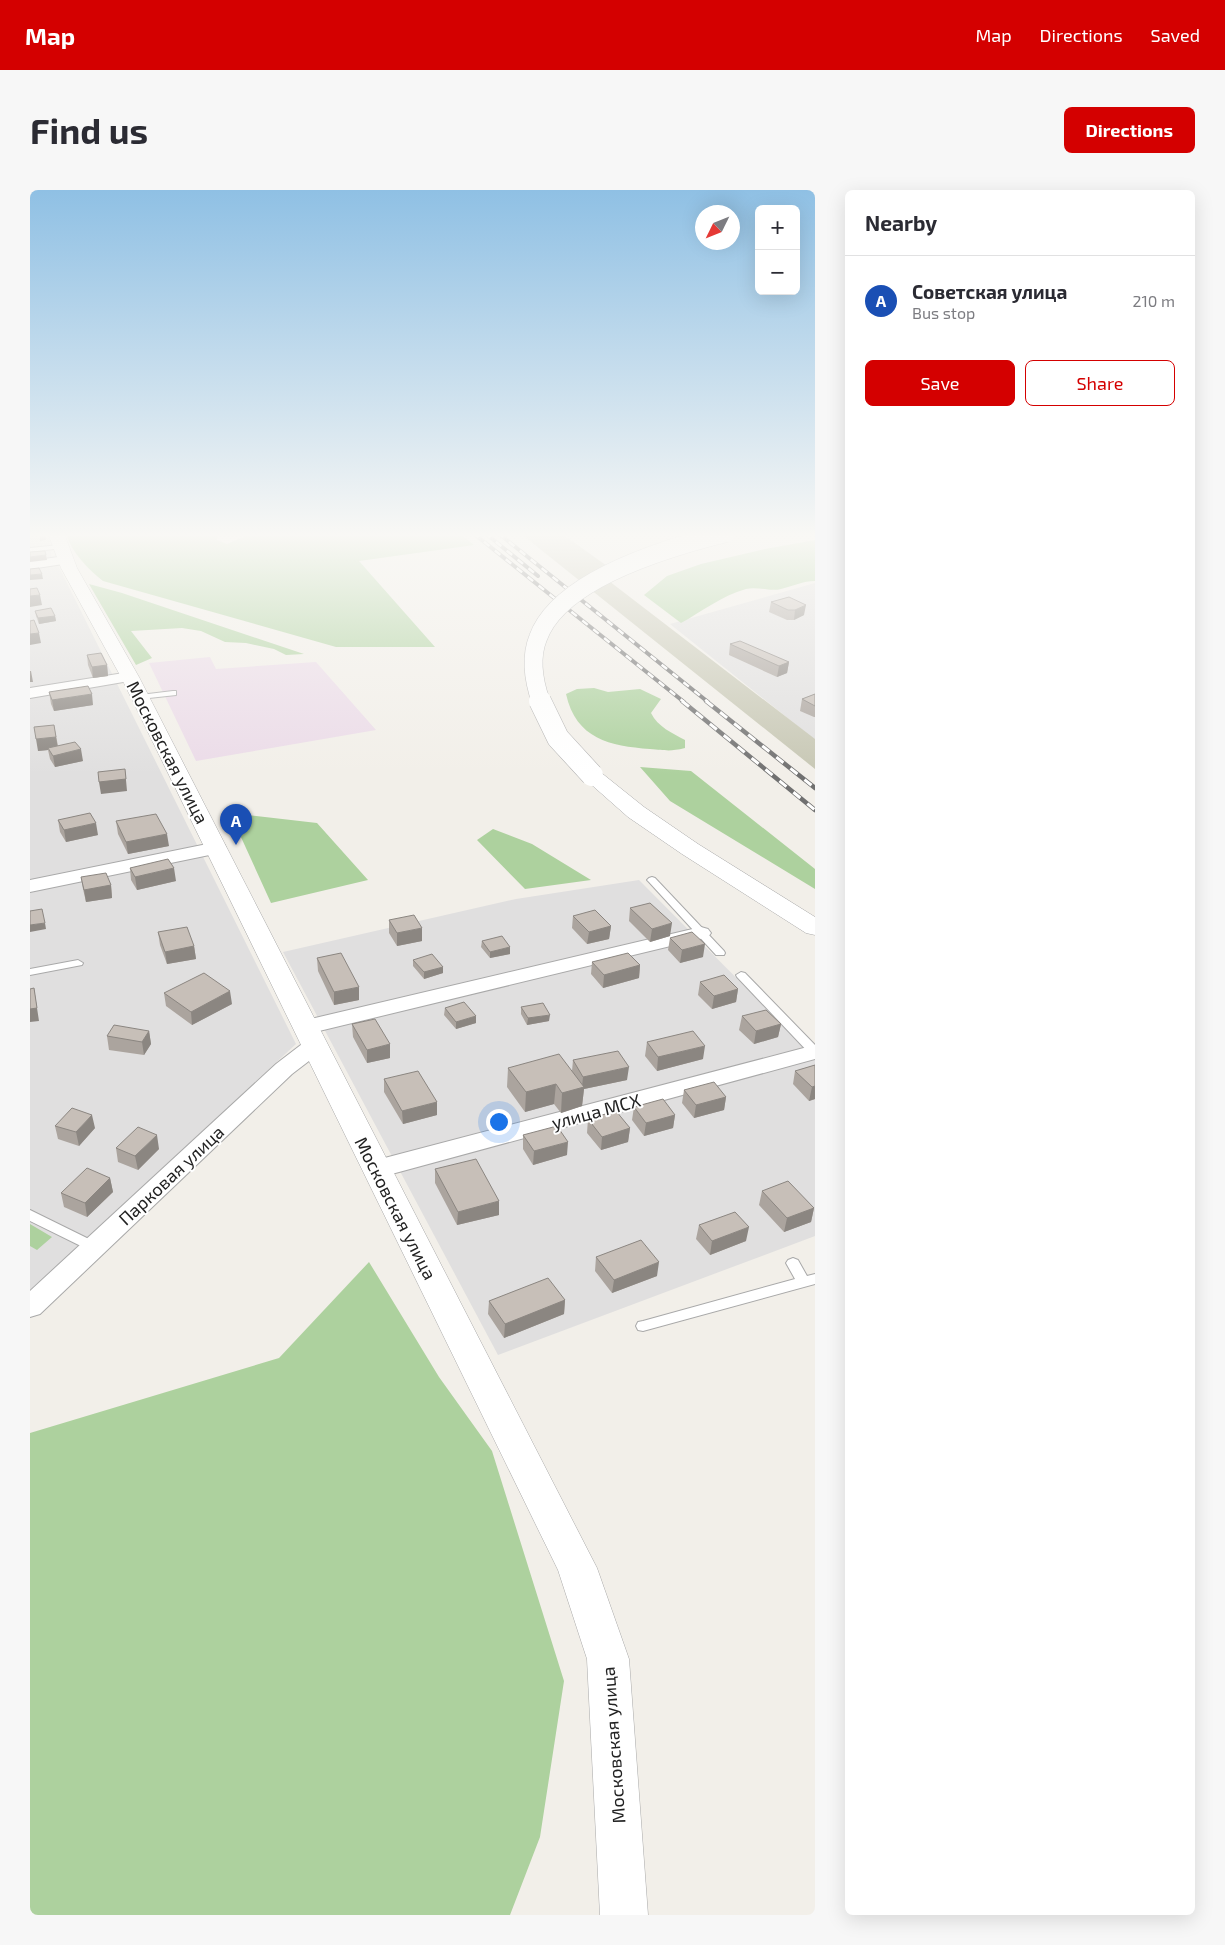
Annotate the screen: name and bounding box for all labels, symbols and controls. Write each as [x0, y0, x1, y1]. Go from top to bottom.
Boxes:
text: Map [25, 21, 75, 50]
text: Map [975, 24, 1012, 46]
text: Directions [1040, 24, 1123, 46]
text: Saved [1151, 24, 1200, 46]
button: Directions [1064, 107, 1195, 153]
text: Find us [30, 109, 148, 151]
north arrow [695, 205, 740, 250]
map controls [755, 205, 800, 295]
button: + [755, 205, 800, 250]
text: Nearby [865, 210, 937, 235]
button: − [755, 250, 800, 295]
text: Советская улица [912, 280, 1067, 303]
text: A [876, 291, 886, 310]
text: 210 m [1132, 291, 1175, 310]
text: Bus stop [912, 303, 975, 322]
button: Save [865, 360, 1015, 406]
button: Share [1025, 360, 1175, 406]
street label: Московская улица [123, 677, 213, 827]
pin: A [220, 804, 252, 845]
street label: улица МСХ [549, 1089, 643, 1133]
your location [486, 1109, 512, 1135]
street label: Парковая улица [114, 1120, 228, 1230]
street label: Московская улица [351, 1133, 441, 1283]
street label: Московская улица [597, 1666, 629, 1824]

